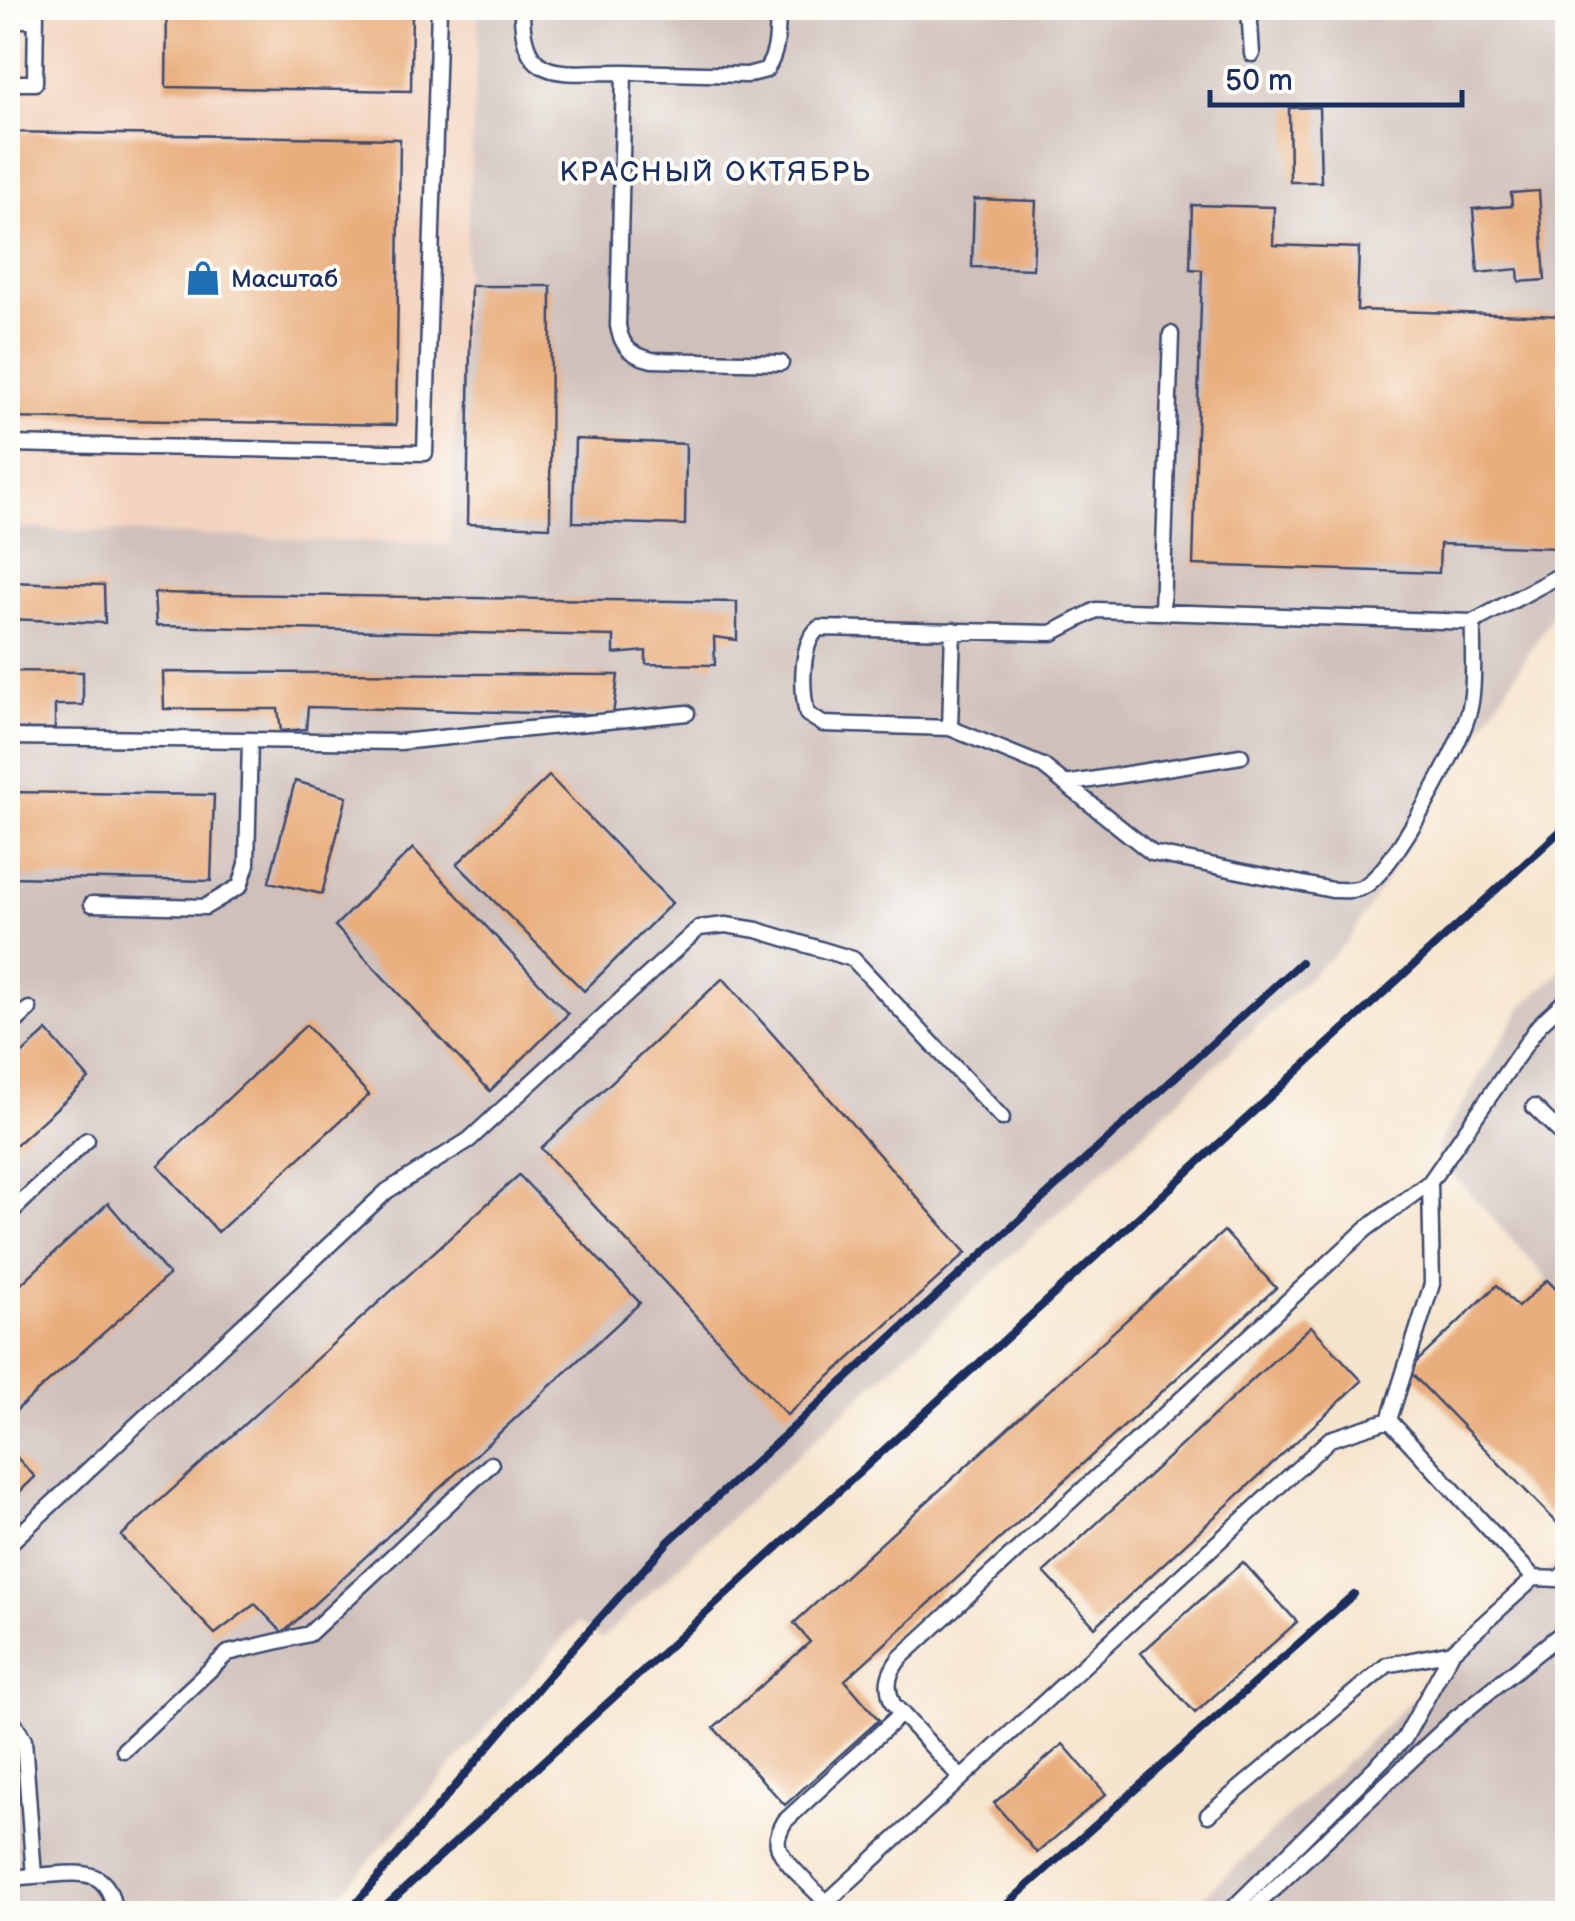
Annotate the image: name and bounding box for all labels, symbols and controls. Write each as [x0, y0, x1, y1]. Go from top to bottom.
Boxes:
scale bar [1210, 45, 1462, 107]
text: 50 m [1225, 63, 1293, 99]
district label: КРАСНЫЙ ОКТЯБРЬ [559, 156, 873, 189]
shop icon: Масштаб [184, 259, 222, 297]
place label: Масштаб [231, 264, 338, 295]

